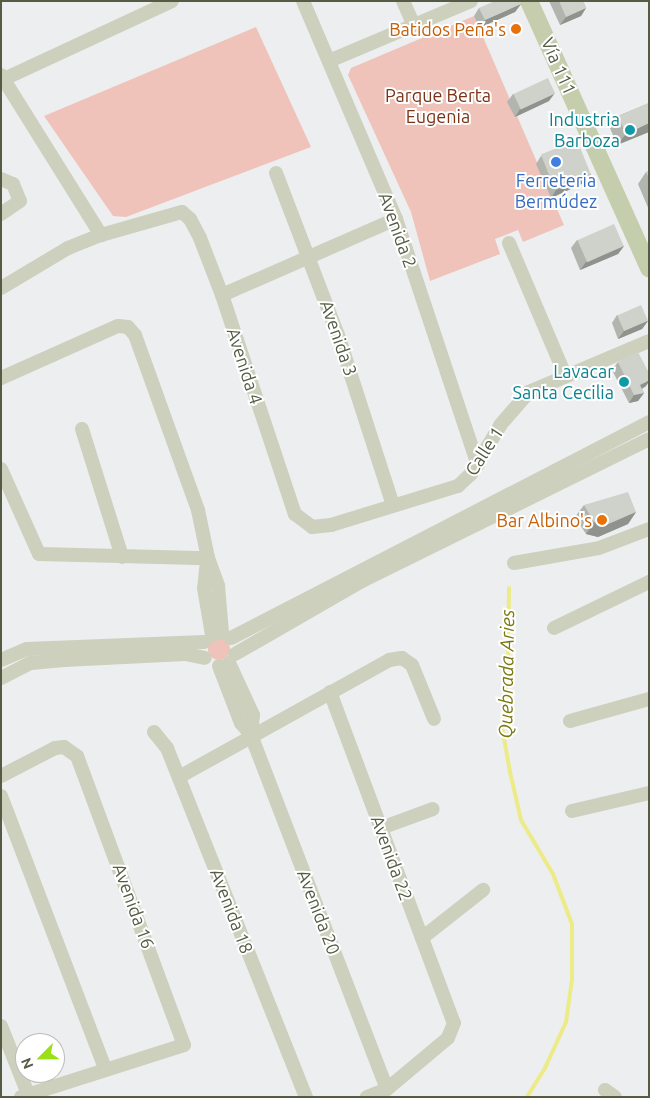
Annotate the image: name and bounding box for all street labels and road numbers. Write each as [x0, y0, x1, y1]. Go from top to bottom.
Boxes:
street label: Vía 111 [537, 34, 581, 98]
street label: Avenida 2 [374, 189, 422, 271]
street label: Avenida 3 [316, 297, 362, 379]
street label: Avenida 4 [223, 325, 267, 407]
street label: Calle 1 [460, 422, 508, 480]
street label: Avenida 22 [367, 812, 417, 904]
street label: Avenida 16 [109, 860, 159, 952]
street label: Avenida 18 [206, 866, 258, 956]
street label: Avenida 20 [293, 867, 345, 957]

